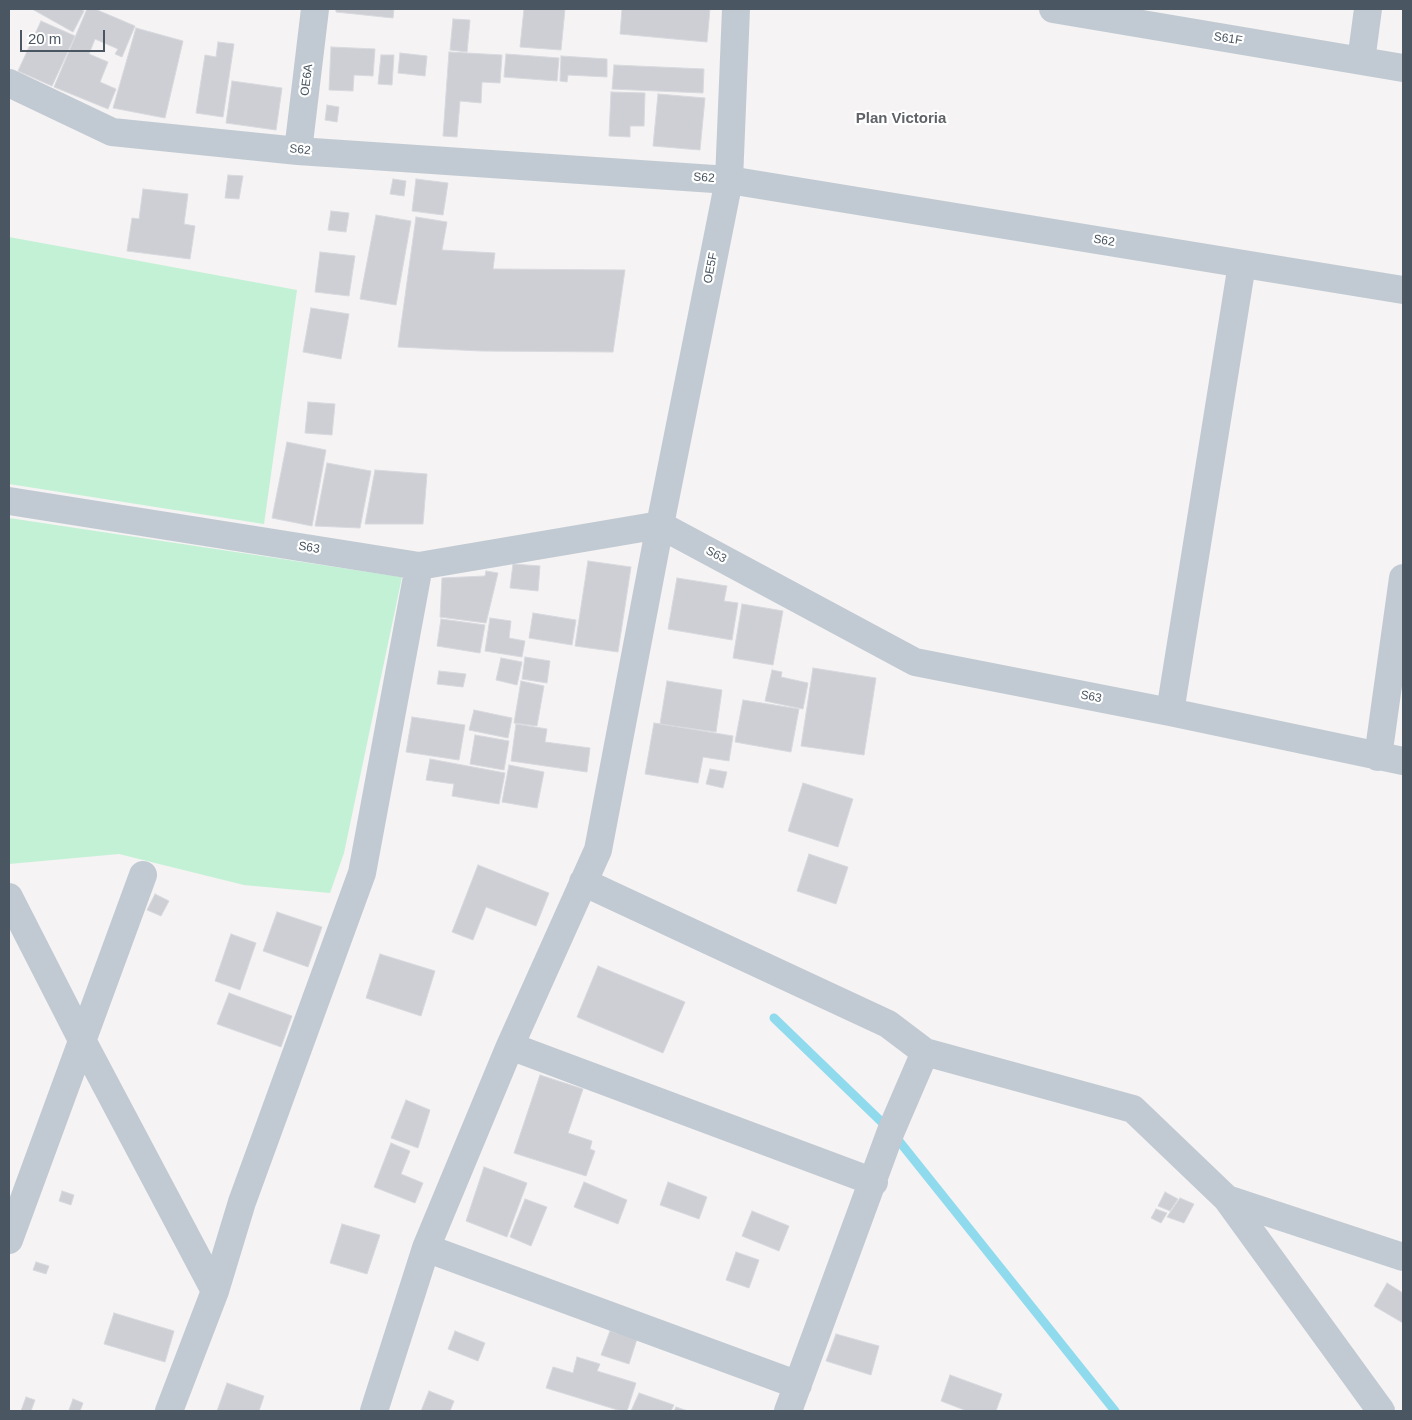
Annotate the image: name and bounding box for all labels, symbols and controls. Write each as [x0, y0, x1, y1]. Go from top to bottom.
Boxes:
scale bar [22, 20, 108, 52]
text: 20 m [28, 30, 61, 47]
street label: S61F [1213, 30, 1243, 48]
street label: OE6A [298, 63, 316, 97]
district label: Plan Victoria [856, 110, 946, 128]
street label: S62 [289, 142, 311, 158]
street label: S62 [693, 170, 715, 186]
street label: S62 [1092, 232, 1116, 250]
street label: OE5F [701, 251, 721, 285]
street label: S63 [297, 539, 321, 557]
street label: S63 [703, 544, 729, 566]
street label: S63 [1079, 688, 1103, 706]

